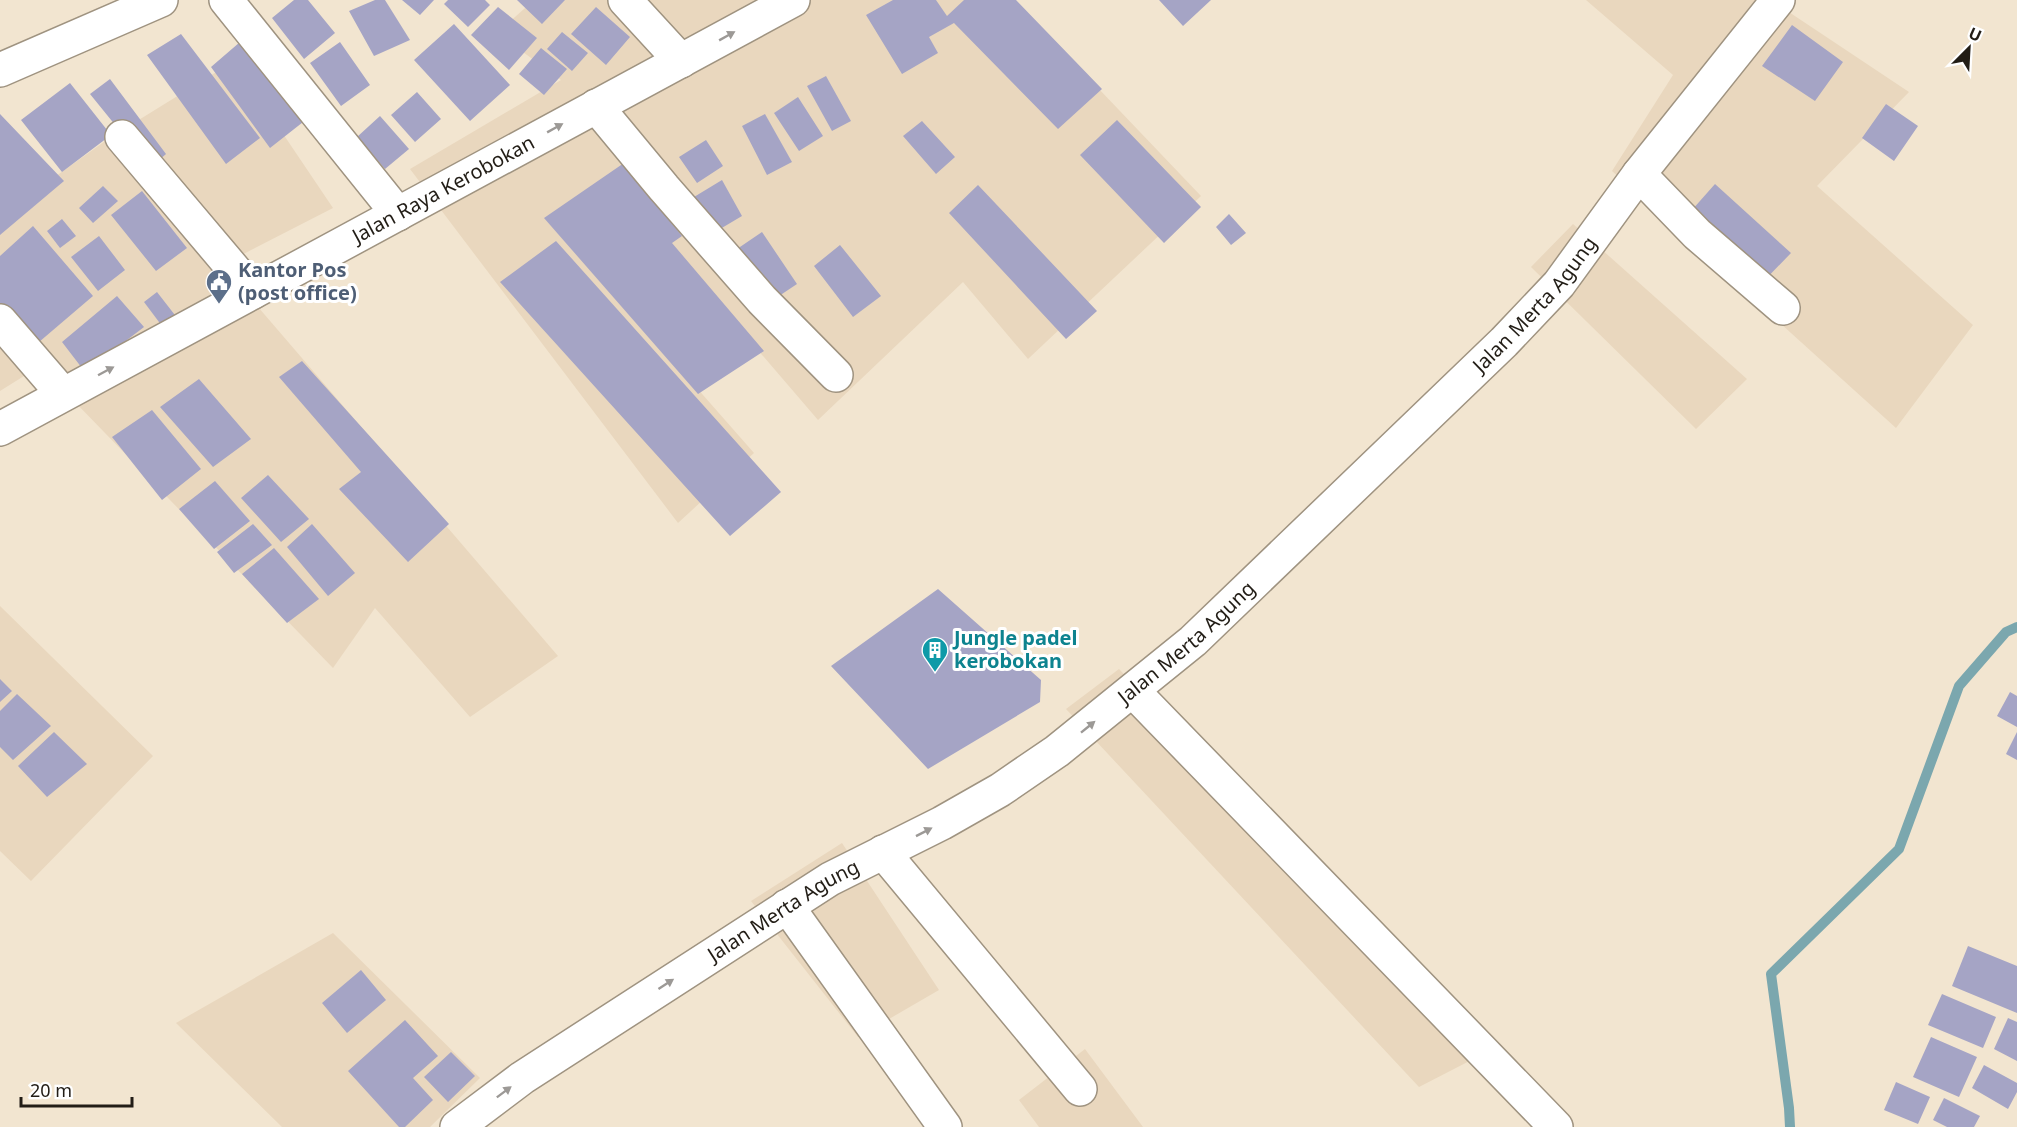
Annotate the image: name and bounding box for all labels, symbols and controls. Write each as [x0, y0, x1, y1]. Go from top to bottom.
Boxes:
north arrow [1939, 18, 1999, 78]
text: U [1965, 22, 1985, 47]
one-way arrow [719, 31, 736, 41]
one-way arrow [547, 123, 564, 133]
street label: Jalan Raya Kerobokan [345, 128, 539, 250]
street label: Jalan Merta Agung [1465, 231, 1602, 379]
place label: Kantor Pos (post office) [238, 256, 357, 306]
public building icon: Kantor Pos (post office) [204, 267, 234, 305]
one-way arrow [98, 366, 115, 376]
street label: Jalan Merta Agung [1110, 575, 1260, 711]
place label: Jungle padel kerobokan [952, 624, 1078, 674]
building icon: Jungle padel kerobokan [920, 635, 950, 673]
one-way arrow [1080, 721, 1095, 733]
one-way arrow [916, 827, 933, 837]
street label: Jalan Merta Agung [700, 853, 864, 969]
one-way arrow [658, 979, 674, 990]
scale bar [21, 1070, 132, 1108]
text: 20 m [30, 1078, 72, 1102]
one-way arrow [495, 1086, 511, 1098]

